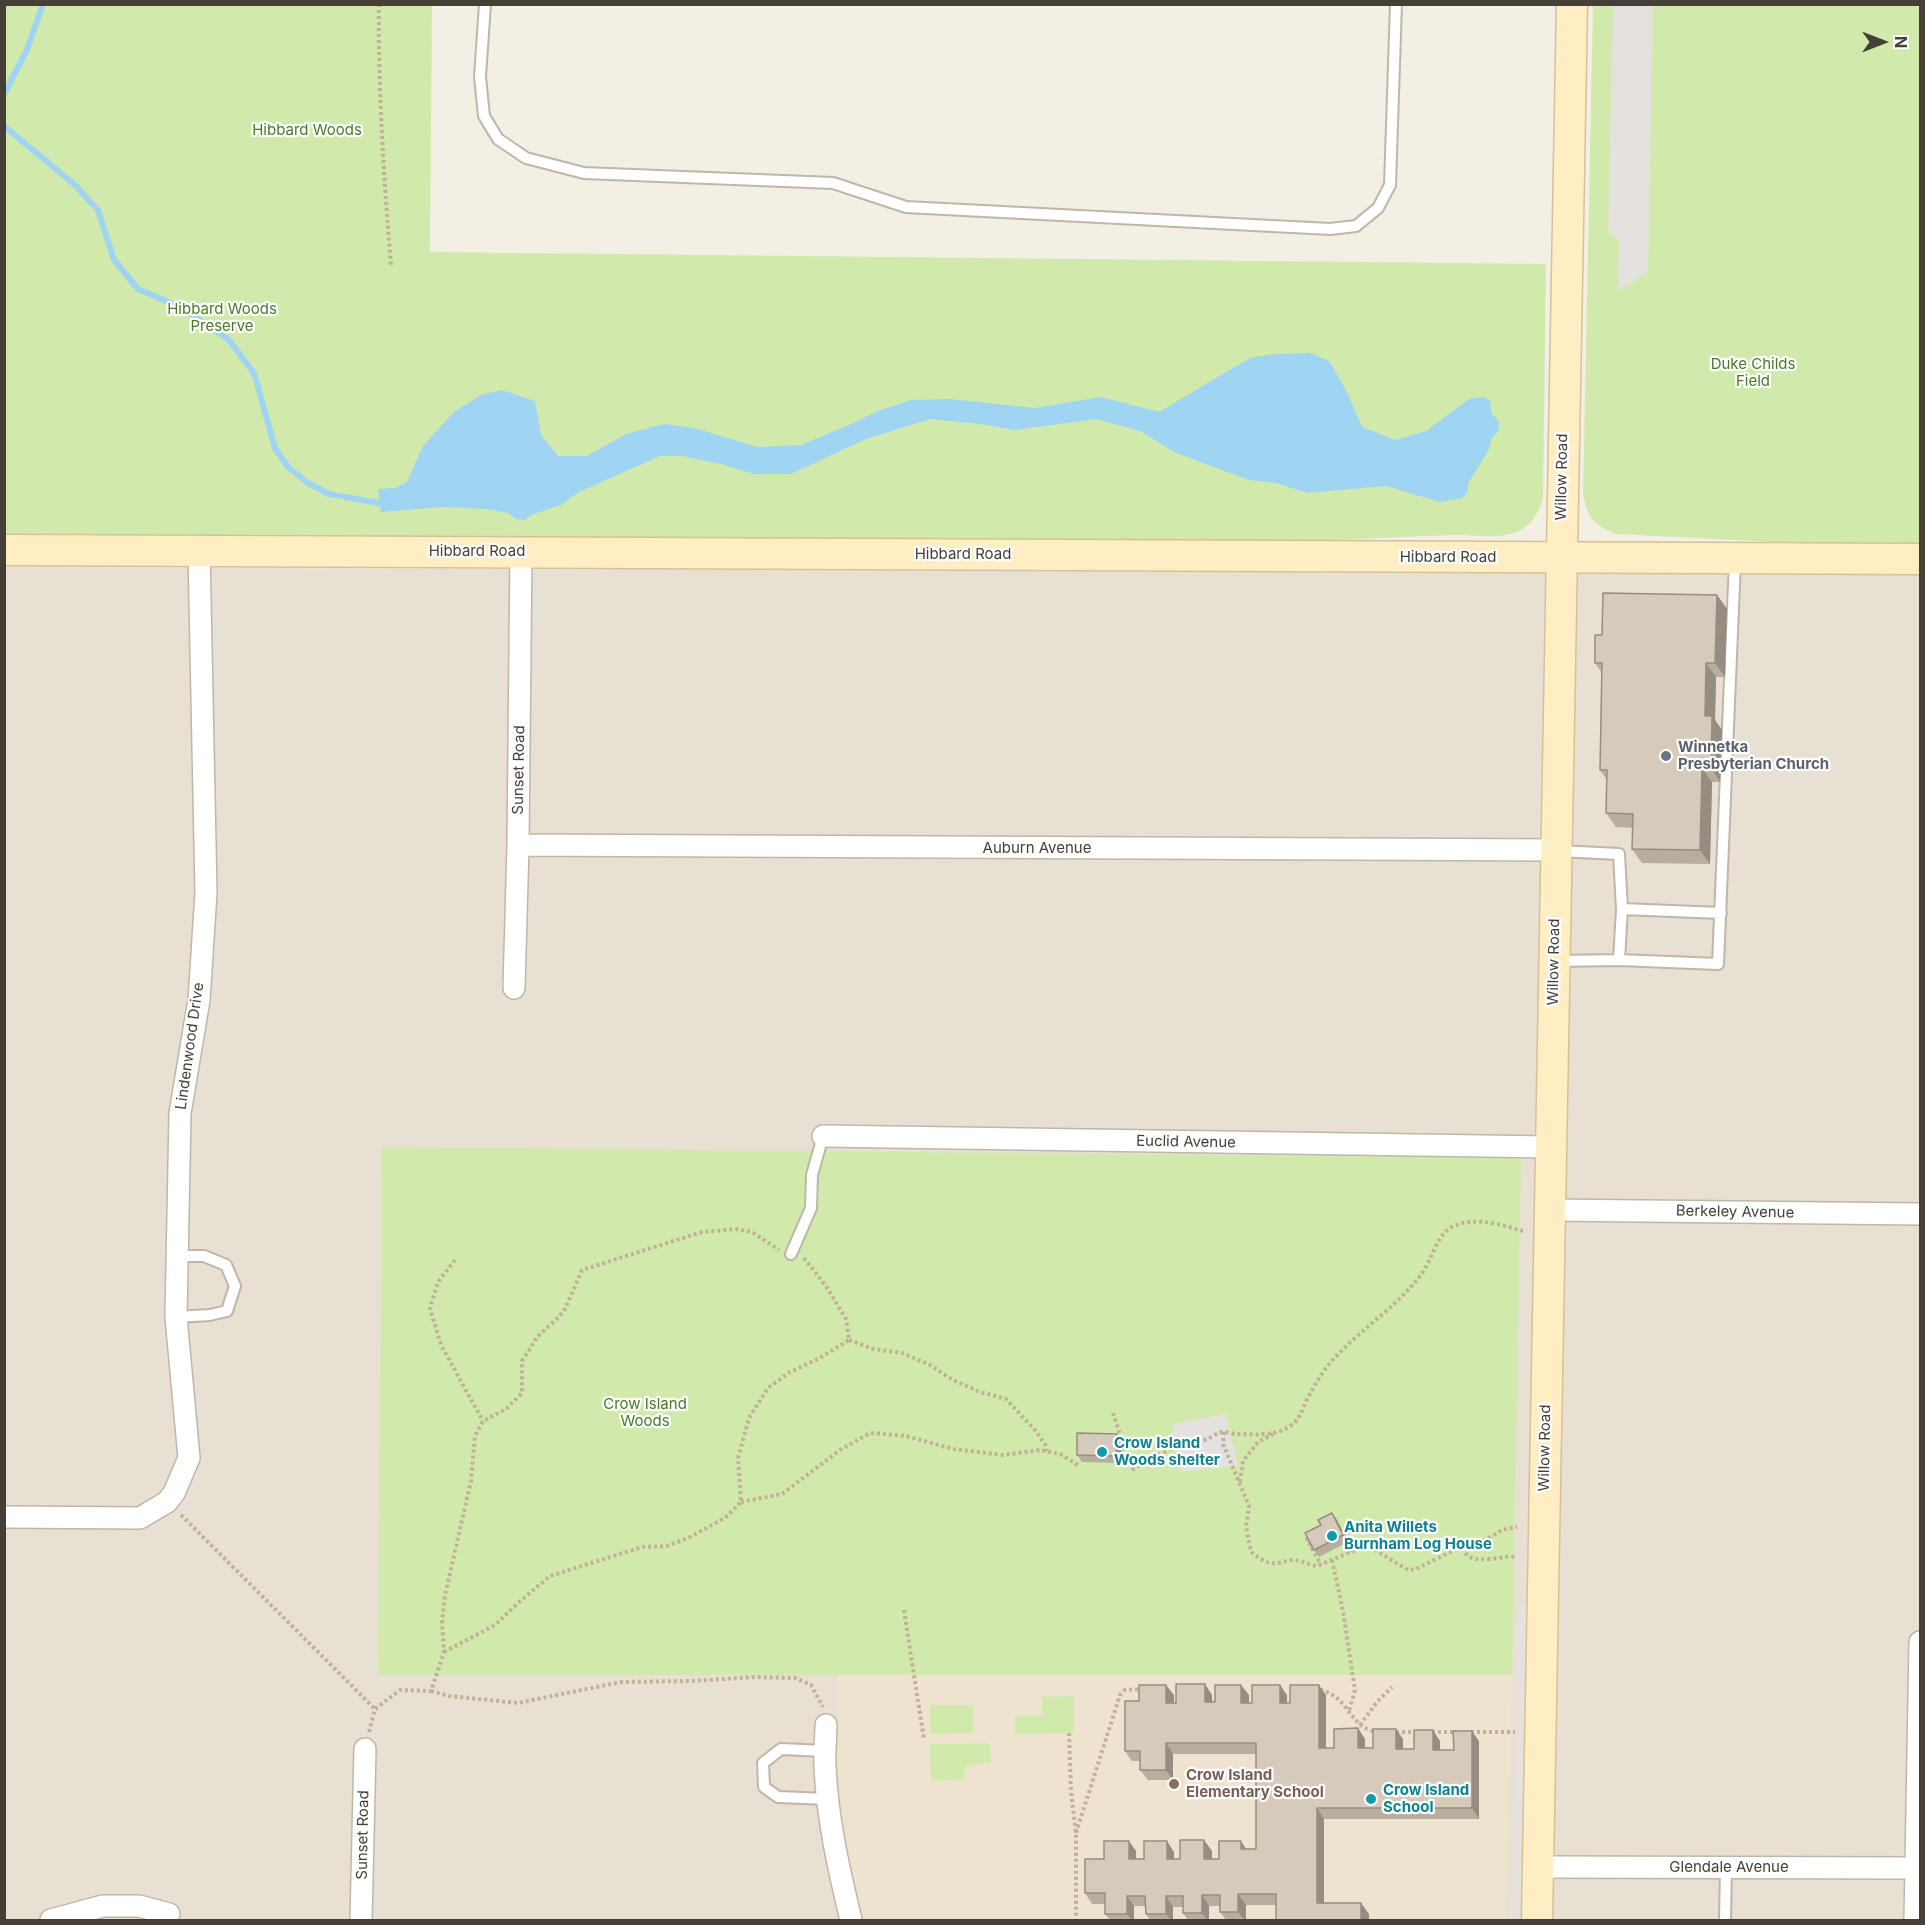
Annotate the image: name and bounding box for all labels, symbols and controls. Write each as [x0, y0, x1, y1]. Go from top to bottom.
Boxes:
north arrow [1853, 12, 1913, 72]
text: N [1891, 36, 1911, 48]
park label: Hibbard Woods [252, 121, 362, 139]
park label: Hibbard Woods Preserve [167, 300, 277, 335]
park label: Duke Childs Field [1711, 355, 1795, 390]
street label: Willow Road [1552, 433, 1572, 521]
street label: Hibbard Road [429, 542, 525, 560]
street label: Hibbard Road [915, 545, 1011, 563]
street label: Hibbard Road [1400, 548, 1496, 566]
street label: Sunset Road [509, 725, 529, 815]
place label: Winnetka Presbyterian Church [1678, 738, 1829, 773]
marker: Winnetka Presbyterian Church [1659, 749, 1673, 763]
street label: Auburn Avenue [983, 839, 1091, 857]
street label: Willow Road [1544, 918, 1564, 1006]
street label: Lindenwood Drive [172, 981, 208, 1111]
street label: Euclid Avenue [1136, 1132, 1236, 1152]
street label: Berkeley Avenue [1676, 1202, 1794, 1222]
park label: Crow Island Woods [603, 1395, 687, 1430]
street label: Willow Road [1535, 1404, 1555, 1492]
place label: Crow Island Woods shelter [1114, 1434, 1220, 1469]
marker: Crow Island Woods shelter [1095, 1445, 1109, 1459]
place label: Anita Willets Burnham Log House [1344, 1518, 1492, 1553]
marker: Anita Willets Burnham Log House [1325, 1529, 1339, 1543]
place label: Crow Island Elementary School [1186, 1766, 1324, 1801]
marker: Crow Island Elementary School [1167, 1777, 1181, 1791]
place label: Crow Island School [1383, 1781, 1469, 1816]
street label: Sunset Road [353, 1790, 373, 1880]
marker: Crow Island School [1364, 1792, 1378, 1806]
street label: Glendale Avenue [1669, 1858, 1789, 1876]

